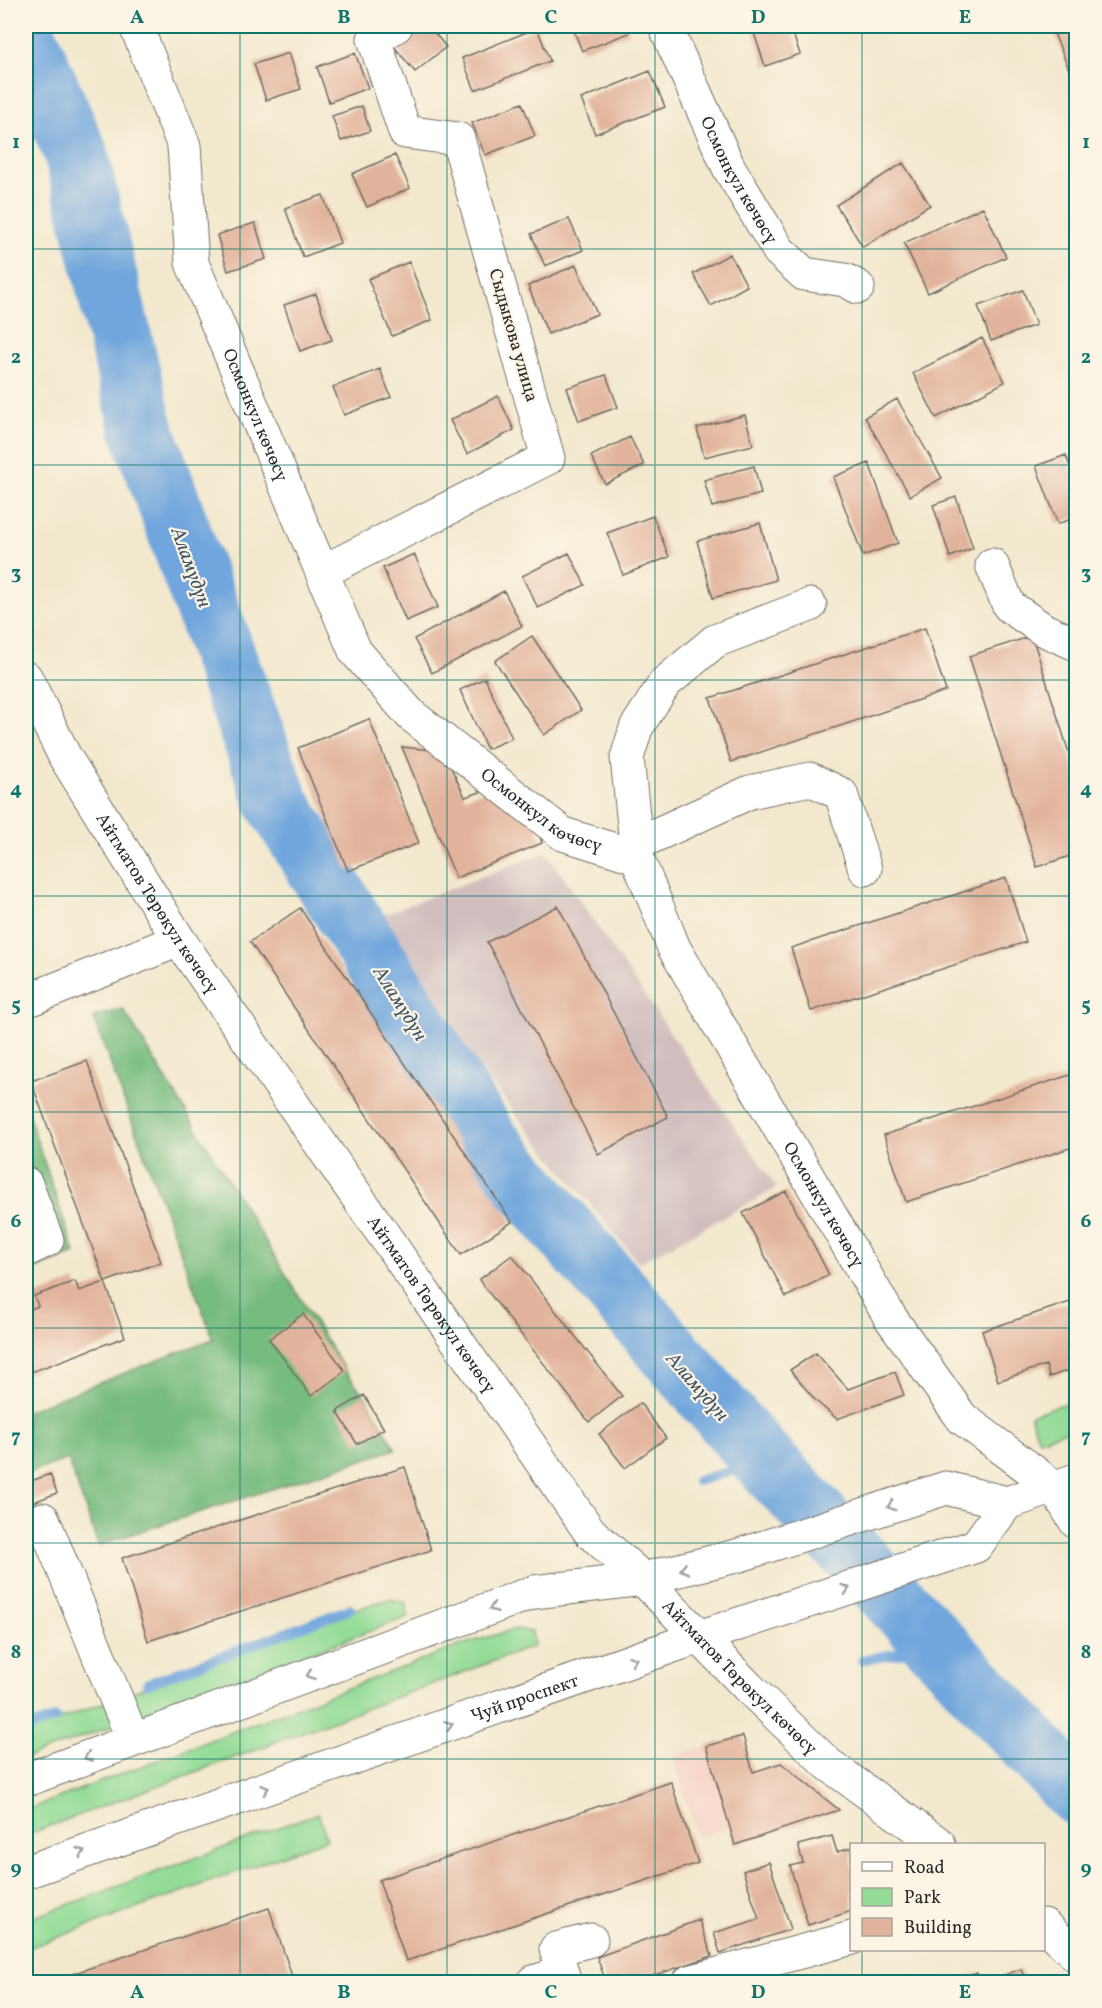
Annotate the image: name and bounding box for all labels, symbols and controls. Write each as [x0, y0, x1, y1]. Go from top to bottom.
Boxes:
text: A [130, 4, 144, 32]
text: B [337, 4, 351, 32]
text: C [545, 4, 558, 32]
text: D [751, 4, 765, 32]
text: E [959, 4, 971, 32]
street label: Осмонкул көчөсү [693, 113, 783, 250]
text: 1 [12, 129, 20, 157]
text: 1 [1082, 129, 1090, 157]
street label: Сыдыкова улица [482, 266, 544, 405]
text: 2 [11, 344, 21, 372]
text: 2 [1081, 344, 1091, 372]
street label: Осмонкул көчөсү [215, 345, 294, 486]
water label: Аламүдүн [162, 522, 218, 612]
text: 3 [11, 560, 21, 588]
text: 3 [1081, 560, 1091, 588]
street label: Осмонкул көчөсү [474, 763, 605, 860]
text: 4 [10, 776, 22, 804]
text: 4 [1080, 776, 1092, 804]
street label: Айтматов Төрөкул көчөсү [89, 809, 224, 1000]
water label: Аламүдүн [365, 960, 433, 1047]
text: 5 [11, 992, 21, 1020]
text: 5 [1081, 992, 1091, 1020]
street label: Осмонкул көчөсү [776, 1137, 870, 1273]
text: 6 [11, 1208, 22, 1236]
text: 6 [1081, 1208, 1092, 1236]
street label: Айтматов Төрөкул көчөсү [360, 1211, 501, 1399]
water label: Аламүдүн [658, 1346, 735, 1428]
text: 7 [11, 1423, 21, 1451]
text: 7 [1081, 1423, 1091, 1451]
one-way arrow [886, 1499, 897, 1511]
one-way arrow [679, 1562, 689, 1575]
one-way arrow [840, 1584, 851, 1597]
street label: Айтматов Төрөкул көчөсү [656, 1595, 823, 1762]
one-way arrow [488, 1600, 499, 1613]
text: 8 [11, 1639, 21, 1667]
text: 8 [1081, 1639, 1091, 1667]
one-way arrow [628, 1655, 638, 1668]
one-way arrow [305, 1667, 316, 1680]
street label: Чуй проспект [468, 1669, 582, 1730]
one-way arrow [443, 1719, 454, 1732]
one-way arrow [83, 1749, 94, 1762]
one-way arrow [259, 1783, 270, 1796]
legend [850, 1843, 1045, 1951]
one-way arrow [75, 1847, 86, 1860]
text: 9 [10, 1855, 22, 1883]
text: 9 [1080, 1855, 1092, 1883]
text: Road [904, 1856, 945, 1881]
text: Park [904, 1886, 941, 1911]
text: Building [904, 1916, 972, 1941]
text: A [130, 1979, 144, 2007]
text: B [337, 1979, 351, 2007]
text: C [545, 1979, 558, 2007]
text: D [751, 1979, 765, 2007]
text: E [959, 1979, 971, 2007]

